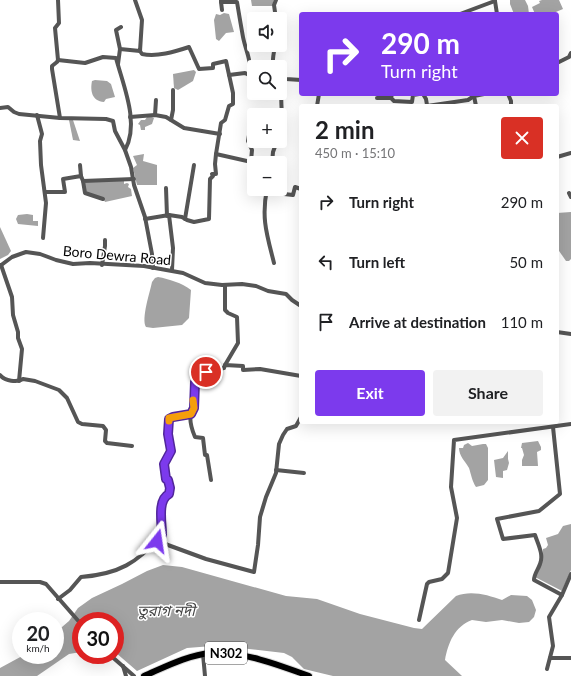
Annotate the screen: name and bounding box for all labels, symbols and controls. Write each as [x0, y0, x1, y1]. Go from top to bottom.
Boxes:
map controls [247, 12, 287, 196]
button: sound [247, 12, 287, 52]
text: 290 m [381, 26, 460, 60]
icon: right [315, 28, 367, 80]
button: search [247, 60, 287, 100]
text: Turn right [381, 60, 458, 82]
button: + [247, 108, 287, 148]
text: 2 min [315, 115, 375, 144]
button: close [501, 117, 543, 159]
text: 450 m · 15:10 [315, 145, 395, 161]
button: − [247, 156, 287, 196]
icon: right [315, 191, 337, 213]
text: Turn right [349, 193, 414, 211]
text: 290 m [501, 193, 543, 211]
street label: Boro Dewra Road [62, 242, 172, 268]
icon: left [315, 251, 337, 273]
text: Turn left [349, 253, 405, 271]
text: 50 m [509, 253, 543, 271]
icon: arrive [315, 311, 337, 333]
text: Arrive at destination [349, 313, 486, 331]
text: 110 m [501, 313, 543, 331]
pin [189, 355, 223, 389]
icon: arrive [195, 361, 217, 383]
button: Exit [315, 370, 425, 416]
button: Share [433, 370, 543, 416]
position arrow [136, 520, 178, 562]
water label: তুরাগ নদী [137, 601, 198, 620]
speed limit sign: 30 [72, 612, 124, 664]
text: 20 [26, 621, 50, 645]
text: km/h [26, 642, 50, 654]
road number: N302 [205, 642, 247, 664]

